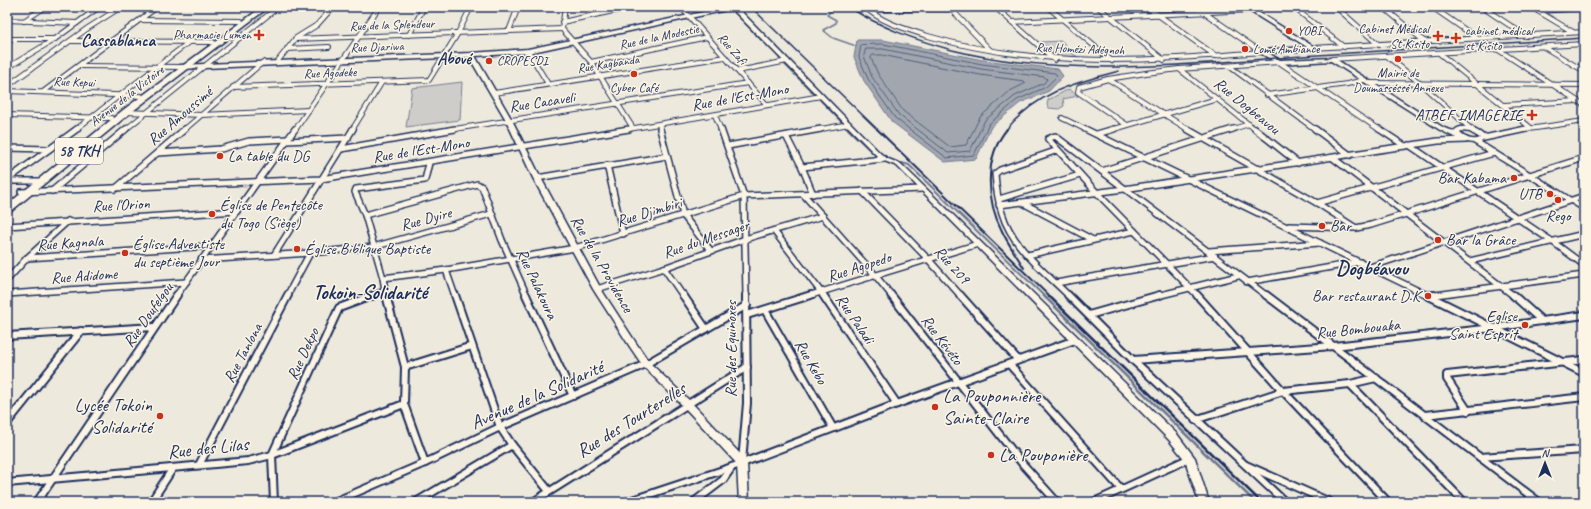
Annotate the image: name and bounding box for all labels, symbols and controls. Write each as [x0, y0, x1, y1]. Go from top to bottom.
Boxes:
street label: Rue de la Splendeur [349, 15, 436, 34]
street label: Rue de la Modestie [618, 21, 701, 53]
place label: Cabinet Médical St Kisito [1358, 21, 1432, 52]
place label: YOBI [1297, 23, 1324, 39]
place label: cabinet médical st Kisito [1465, 23, 1535, 54]
marker: YOBI [1284, 26, 1294, 36]
place label: Pharmacie Lumen [173, 27, 252, 43]
district label: Cassablanca [81, 30, 156, 51]
marker: Pharmacie Lumen [254, 30, 264, 40]
street label: Rue Zafi [714, 30, 751, 70]
marker: Cabinet Médical St Kisito [1432, 30, 1444, 42]
marker: cabinet médical st Kisito [1450, 32, 1462, 44]
street label: Rue Djariwa [350, 38, 405, 56]
street label: Rue Homézi Adégnoh [1035, 39, 1125, 59]
place label: Lomé Ambiance [1253, 41, 1320, 57]
marker: Lomé Ambiance [1240, 44, 1250, 54]
district label: Abové [437, 48, 473, 69]
street label: Rue Kagbanda [576, 51, 641, 77]
place label: CROPESDI [497, 53, 551, 69]
marker: Mairie de Doumasséssé Annexe [1393, 54, 1403, 64]
marker: CROPESDI [484, 56, 494, 66]
street label: Avenue de la Victoire [87, 62, 168, 130]
street label: Rue Agodeke [303, 64, 357, 82]
place label: Mairie de Doumasséssé Annexe [1353, 65, 1444, 96]
marker: Cyber Café [629, 69, 639, 79]
street label: Rue Kepui [53, 73, 96, 91]
street label: Rue Dogbeavou [1210, 73, 1285, 139]
street label: Rue de l'Est-Mono [690, 78, 792, 115]
street label: Rue Amoussimé [143, 80, 219, 150]
place label: Cyber Café [610, 80, 660, 96]
street label: Rue Cacaveli [508, 87, 578, 117]
place label: ATBEF IMAGERIE [1415, 105, 1526, 125]
marker: ATBEF IMAGERIE [1526, 109, 1538, 121]
street label: Rue de l'Est-Mono [371, 132, 473, 168]
road number: 58 TKH [55, 138, 103, 164]
place label: La table du DG [228, 146, 311, 166]
marker: La table du DG [215, 151, 225, 161]
place label: Bar Kabama [1438, 168, 1507, 188]
marker: Bar Kabama [1509, 173, 1519, 183]
place label: UTB [1518, 184, 1544, 204]
marker: UTB [1545, 189, 1555, 199]
street label: Rue Djimbiri [614, 192, 686, 231]
street label: Rue l'Orion [92, 193, 151, 216]
place label: Église de Pentecôte du Togo (Siège) [220, 195, 324, 233]
marker: Rego [1553, 195, 1563, 205]
street label: Rue Dyire [398, 202, 455, 235]
place label: Rego [1546, 206, 1573, 226]
marker: Église de Pentecôte du Togo (Siège) [207, 209, 217, 219]
street label: Rue de la Providence [566, 212, 639, 318]
street label: Rue du Messager [660, 215, 753, 263]
place label: Bar [1330, 216, 1353, 236]
marker: Bar [1317, 221, 1327, 231]
place label: Bar la Grâce [1446, 230, 1517, 250]
street label: Rue Kagnala [36, 231, 105, 255]
place label: Église Adventiste du septième Jour [133, 234, 226, 272]
marker: Bar la Grâce [1433, 235, 1443, 245]
place label: Église Biblique Baptiste [305, 239, 432, 259]
street label: Rue 209 [930, 242, 976, 290]
marker: Église Biblique Baptiste [292, 244, 302, 254]
street label: Rue Palakoura [512, 245, 563, 324]
street label: Rue Agopedo [825, 247, 896, 287]
marker: Église Adventiste du septième Jour [120, 248, 130, 258]
district label: Dogbéavou [1336, 256, 1409, 281]
street label: Rue Adidome [50, 264, 120, 288]
street label: Rue Doufelgou [119, 278, 178, 351]
district label: Tokoin-Solidarité [313, 280, 431, 305]
place label: Bar restaurant D.K [1312, 286, 1423, 306]
street label: Rue Paladi [831, 290, 880, 349]
marker: Bar restaurant D.K [1423, 291, 1433, 301]
street label: Rue des Equinoxes [721, 299, 741, 397]
place label: Eglise Saint Esprit [1449, 306, 1520, 344]
street label: Rue Kévéto [917, 311, 968, 370]
street label: Rue Bombouaka [1315, 315, 1402, 343]
street label: Rue Tanlona [219, 318, 268, 386]
marker: Eglise Saint Esprit [1520, 320, 1530, 330]
street label: Rue Dekpo [282, 324, 324, 383]
street label: Rue Kebo [790, 336, 832, 389]
street label: Avenue de la Solidarité [467, 354, 610, 435]
street label: Rue des Tourterelles [572, 376, 691, 463]
place label: La Pouponnière Sainte-Claire [943, 384, 1042, 430]
place label: Lycée Tokoin Solidarité [75, 393, 155, 439]
marker: La Pouponnière Sainte-Claire [930, 402, 940, 412]
marker: Lycée Tokoin Solidarité [155, 411, 165, 421]
street label: Rue des Lilas [166, 432, 252, 464]
place label: La Pouponière [999, 443, 1089, 467]
north arrow [1525, 443, 1565, 483]
text: N [1542, 446, 1551, 460]
marker: La Pouponière [986, 450, 996, 460]

